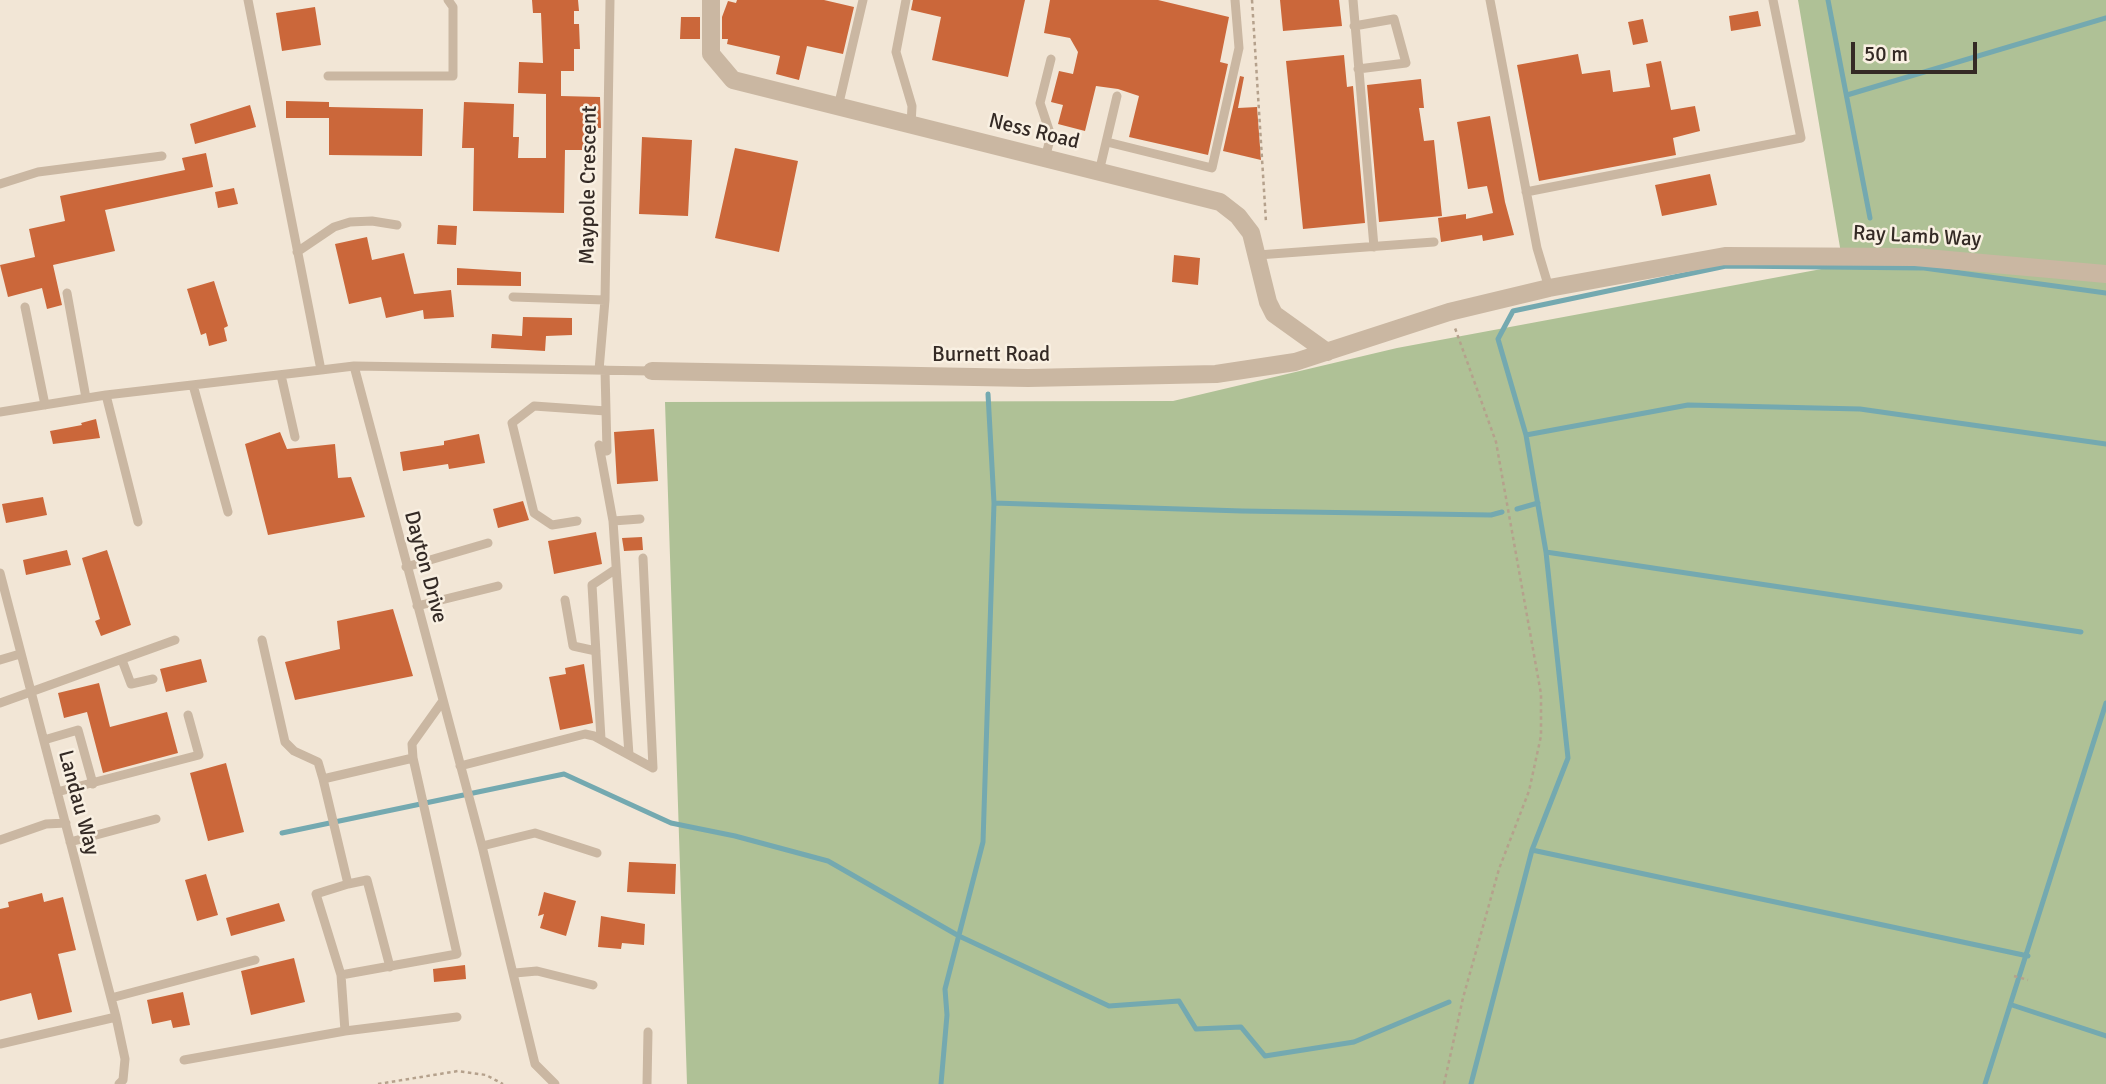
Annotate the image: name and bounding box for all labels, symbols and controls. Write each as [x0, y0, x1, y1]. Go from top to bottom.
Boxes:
scale bar [1854, 28, 1980, 72]
text: 50 m [1864, 41, 1908, 67]
street label: Maypole Crescent [575, 105, 603, 265]
street label: Ness Road [986, 109, 1082, 155]
street label: Ray Lamb Way [1852, 221, 1982, 253]
street label: Burnett Road [932, 342, 1050, 368]
street label: Dayton Drive [398, 508, 452, 626]
street label: Landau Way [52, 748, 104, 858]

